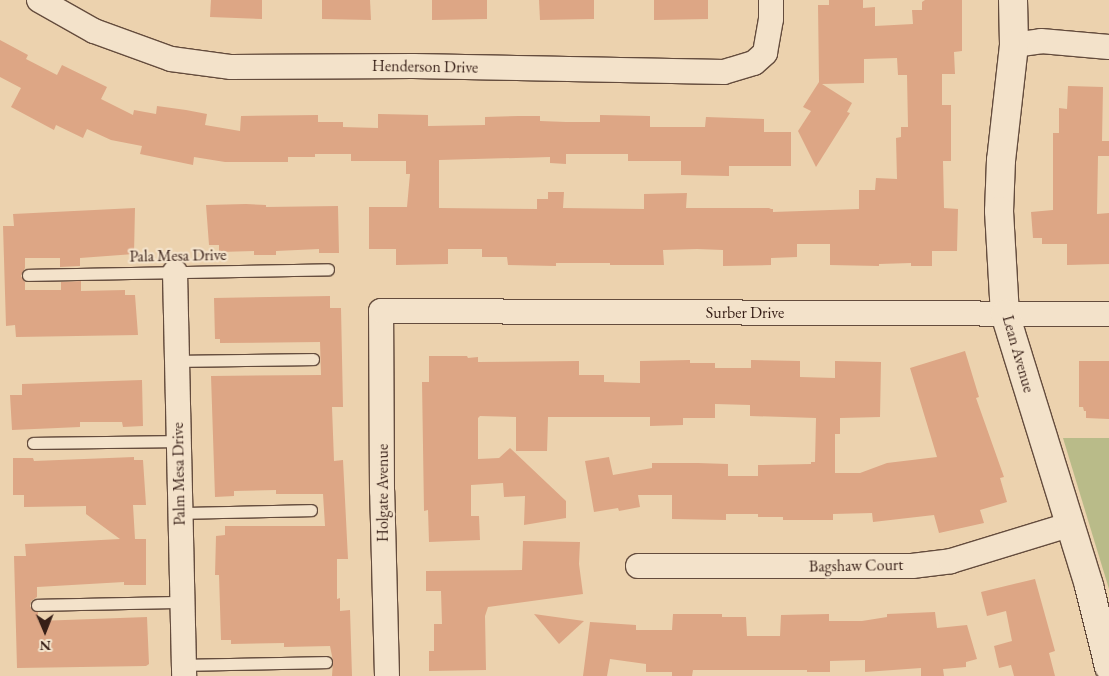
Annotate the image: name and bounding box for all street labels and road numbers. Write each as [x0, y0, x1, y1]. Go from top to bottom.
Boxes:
street label: Henderson Drive [372, 56, 478, 78]
street label: Pala Mesa Drive [129, 246, 227, 266]
street label: Surber Drive [706, 303, 784, 323]
street label: Lean Avenue [998, 313, 1038, 395]
street label: Palm Mesa Drive [169, 422, 189, 526]
street label: Holgate Avenue [373, 444, 393, 542]
street label: Bagshaw Court [809, 556, 903, 576]

